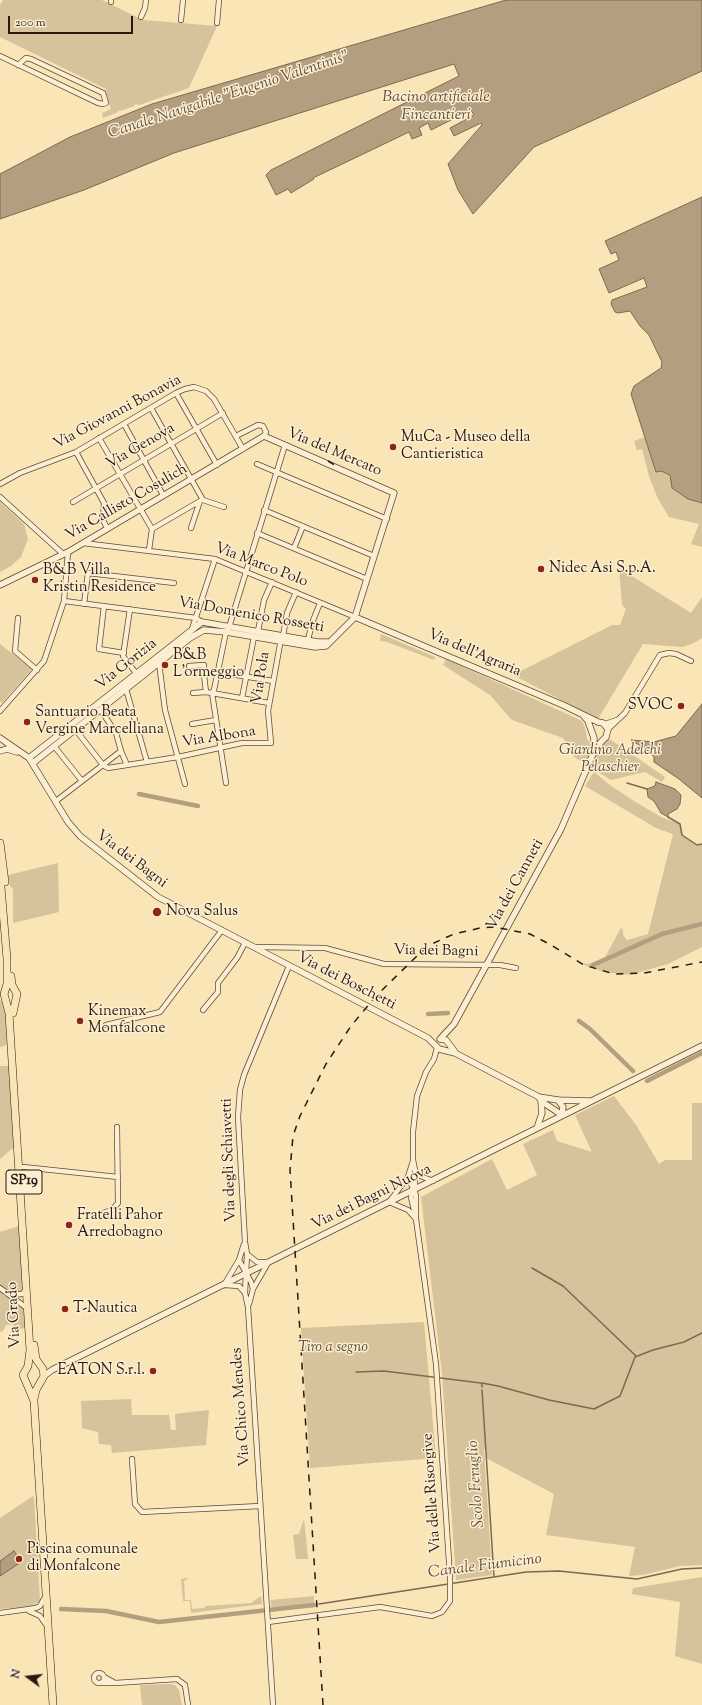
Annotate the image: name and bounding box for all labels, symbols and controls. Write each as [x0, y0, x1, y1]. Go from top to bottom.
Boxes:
scale bar [10, 8, 135, 34]
text: 200 m [15, 14, 46, 32]
water label: Canale Navigabile "Eugenio Valentinis" [106, 48, 352, 144]
water label: Bacino artificiale Fincantieri [382, 88, 490, 126]
street label: Via Giovanni Bonavia [51, 372, 185, 454]
street label: Via Genova [104, 420, 178, 474]
street label: Via del Mercato [284, 425, 384, 481]
place label: MuCa - Museo della Cantieristica [401, 429, 530, 464]
marker: MuCa - Museo della Cantieristica [388, 442, 398, 452]
street label: Via Callisto Cosulich [63, 461, 191, 545]
street label: Via Marco Polo [212, 540, 310, 592]
place label: Nidec Asi S.p.A. [549, 560, 656, 578]
place label: B&B Villa Kristin Residence [43, 562, 156, 597]
marker: Nidec Asi S.p.A. [536, 564, 546, 574]
marker: B&B Villa Kristin Residence [30, 575, 40, 585]
street label: Via Domenico Rossetti [177, 594, 325, 638]
street label: Via dell'Agraria [425, 626, 523, 682]
street label: Via Gorizia [93, 635, 161, 695]
place label: B&B L’ormeggio [173, 647, 244, 682]
street label: Via Pola [249, 651, 275, 705]
marker: B&B L’ormeggio [160, 660, 170, 670]
place label: SVOC [628, 697, 673, 715]
marker: SVOC [676, 701, 686, 711]
place label: Santuario Beata Vergine Marcelliana [35, 704, 164, 739]
marker: Santuario Beata Vergine Marcelliana [22, 717, 32, 727]
street label: Via Albona [181, 723, 257, 753]
park label: Giardino Adelchi Pelaschier [559, 742, 661, 777]
street label: Via dei Bagni [92, 827, 170, 893]
street label: Via dei Canneti [484, 836, 548, 934]
place label: Nova Salus [166, 903, 238, 921]
marker: Nova Salus [151, 906, 163, 918]
street label: Via dei Bagni [393, 942, 479, 962]
street label: Via dei Boschetti [293, 949, 399, 1015]
place label: Kinemax Monfalcone [88, 1003, 165, 1038]
marker: Kinemax Monfalcone [75, 1016, 85, 1026]
street label: Via degli Schiavetti [219, 1098, 241, 1222]
street label: Via dei Bagni Nuova [309, 1161, 435, 1235]
road number: SP19 [6, 1170, 42, 1194]
place label: Fratelli Pahor Arredobagno [77, 1207, 163, 1242]
marker: Fratelli Pahor Arredobagno [64, 1220, 74, 1230]
street label: Via Grado [4, 1281, 26, 1349]
place label: T-Nautica [73, 1300, 137, 1318]
marker: T-Nautica [60, 1304, 70, 1314]
park label: Tiro a segno [298, 1339, 368, 1357]
street label: Via Chico Mendes [229, 1347, 255, 1467]
place label: EATON S.r.l. [58, 1362, 145, 1380]
marker: EATON S.r.l. [148, 1366, 158, 1376]
street label: Via delle Risorgive [420, 1433, 446, 1553]
water label: Scolo Feruglio [464, 1440, 490, 1528]
place label: Piscina comunale di Monfalcone [27, 1541, 138, 1576]
water label: Canale Fiumicino [427, 1550, 543, 1584]
marker: Piscina comunale di Monfalcone [14, 1554, 24, 1564]
north arrow [8, 1657, 48, 1697]
text: N [8, 1668, 25, 1680]

